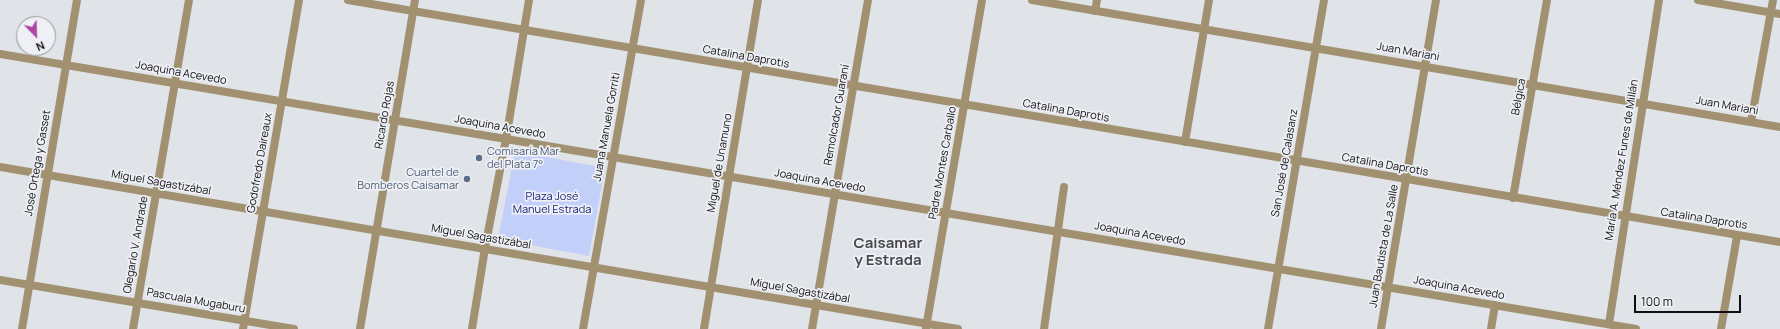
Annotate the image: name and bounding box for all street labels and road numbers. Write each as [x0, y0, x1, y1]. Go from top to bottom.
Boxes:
street label: Juan Mariani [1376, 40, 1440, 64]
street label: Catalina Daprotis [702, 43, 790, 71]
street label: Joaquina Acevedo [135, 59, 227, 87]
street label: Remolcador Guaraní [822, 63, 852, 167]
street label: Juana Manuela Gorriti [591, 72, 623, 182]
street label: Bélgica [1509, 78, 1529, 116]
street label: María A. Méndez Funes de Millán [1603, 79, 1641, 241]
street label: Ricardo Rojas [373, 80, 397, 150]
street label: Juan Mariani [1695, 94, 1759, 118]
street label: Catalina Daprotis [1022, 97, 1110, 125]
street label: Padre Montes Carballo [927, 105, 959, 221]
street label: San José de Calasanz [1269, 108, 1301, 218]
street label: José Ortega y Gasset [22, 109, 54, 217]
street label: Godofredo Daireaux [245, 112, 275, 214]
street label: Miguel de Unamuno [705, 112, 735, 214]
street label: Joaquina Acevedo [454, 113, 546, 141]
street label: Catalina Daprotis [1341, 151, 1429, 179]
street label: Joaquina Acevedo [774, 167, 866, 195]
street label: Miguel Sagastizábal [110, 168, 212, 198]
street label: Juan Bautista de La Salle [1367, 183, 1401, 309]
street label: Olegario V. Andrade [121, 195, 151, 295]
street label: Catalina Daprotis [1660, 206, 1748, 232]
street label: Joaquina Acevedo [1094, 220, 1186, 248]
street label: Miguel Sagastizábal [430, 222, 532, 252]
street label: Joaquina Acevedo [1413, 274, 1505, 302]
street label: Miguel Sagastizábal [749, 276, 851, 306]
street label: Pascuala Mugaburu [146, 286, 246, 316]

